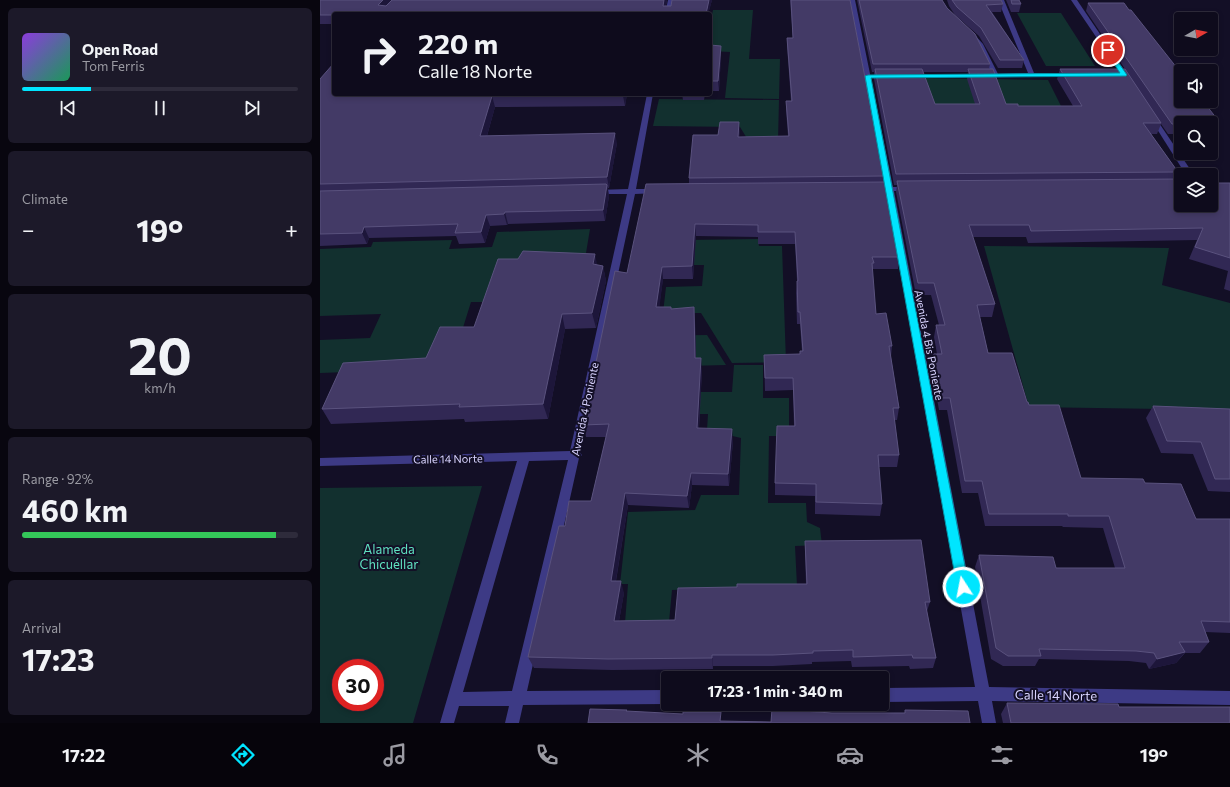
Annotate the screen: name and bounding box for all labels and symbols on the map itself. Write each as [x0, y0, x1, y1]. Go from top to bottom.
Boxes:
north arrow [1174, 12, 1218, 56]
pin [1091, 33, 1125, 67]
street label: Avenida 4 Bis Poniente [912, 289, 947, 401]
street label: Avenida 4 Poniente [568, 361, 601, 457]
street label: Calle 14 Norte [413, 451, 483, 466]
park label: Alameda Chicuéllar [360, 541, 418, 572]
position arrow [942, 566, 984, 608]
speed limit sign: 30 [332, 659, 384, 711]
street label: Calle 14 Norte [1015, 686, 1097, 704]

